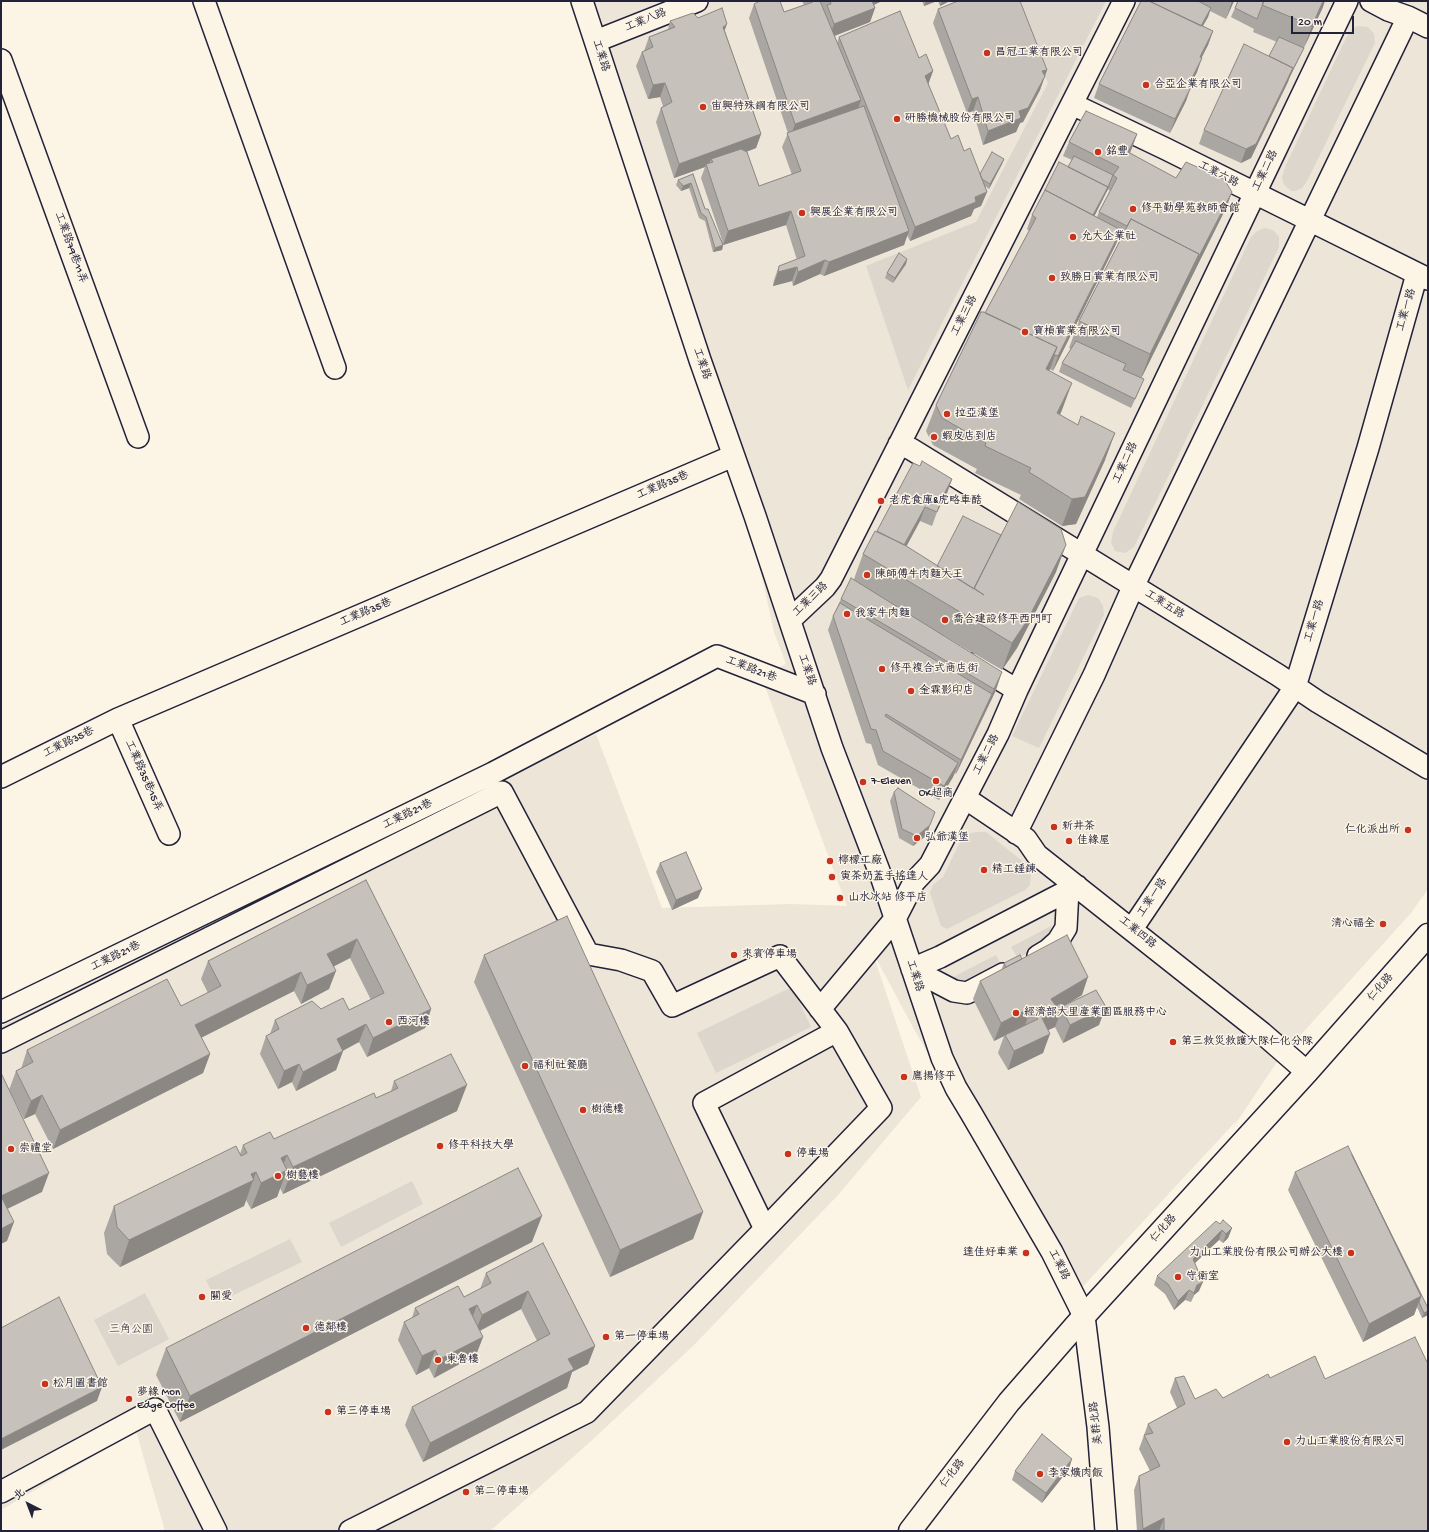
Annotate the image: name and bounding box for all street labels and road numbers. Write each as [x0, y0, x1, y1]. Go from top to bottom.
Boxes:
street label: 工業八路 [623, 7, 669, 35]
street label: 工業路 [589, 38, 611, 74]
street label: 工業二路 [1250, 148, 1282, 194]
street label: 工業六路 [1195, 159, 1241, 191]
street label: 工業路79巷11弄 [51, 210, 89, 286]
street label: 工業一路 [1395, 287, 1419, 333]
street label: 工業三路 [949, 293, 981, 339]
street label: 工業路 [689, 346, 713, 382]
street label: 工業二路 [1111, 440, 1141, 486]
street label: 工業路35巷 [635, 469, 691, 503]
street label: 工業三路 [791, 580, 831, 620]
street label: 工業五路 [1142, 588, 1186, 622]
street label: 工業路35巷 [338, 596, 394, 630]
street label: 工業一路 [1302, 598, 1328, 644]
street label: 工業路 [794, 652, 818, 688]
street label: 工業路21巷 [724, 654, 778, 686]
street label: 工業路35巷 [41, 725, 97, 761]
street label: 工業二路 [971, 732, 1003, 778]
street label: 工業路35巷15弄 [121, 738, 165, 814]
street label: 工業路21巷 [381, 797, 435, 833]
street label: 工業一路 [1135, 876, 1171, 920]
street label: 工業四路 [1116, 914, 1158, 952]
street label: 工業路21巷 [89, 939, 143, 975]
street label: 工業路 [903, 958, 925, 994]
street label: 仁化路 [1365, 971, 1397, 1005]
street label: 仁化路 [1148, 1212, 1180, 1246]
street label: 工業路 [1045, 1247, 1071, 1283]
street label: 美群北路 [1088, 1400, 1106, 1446]
street label: 仁化路 [938, 1457, 968, 1491]

